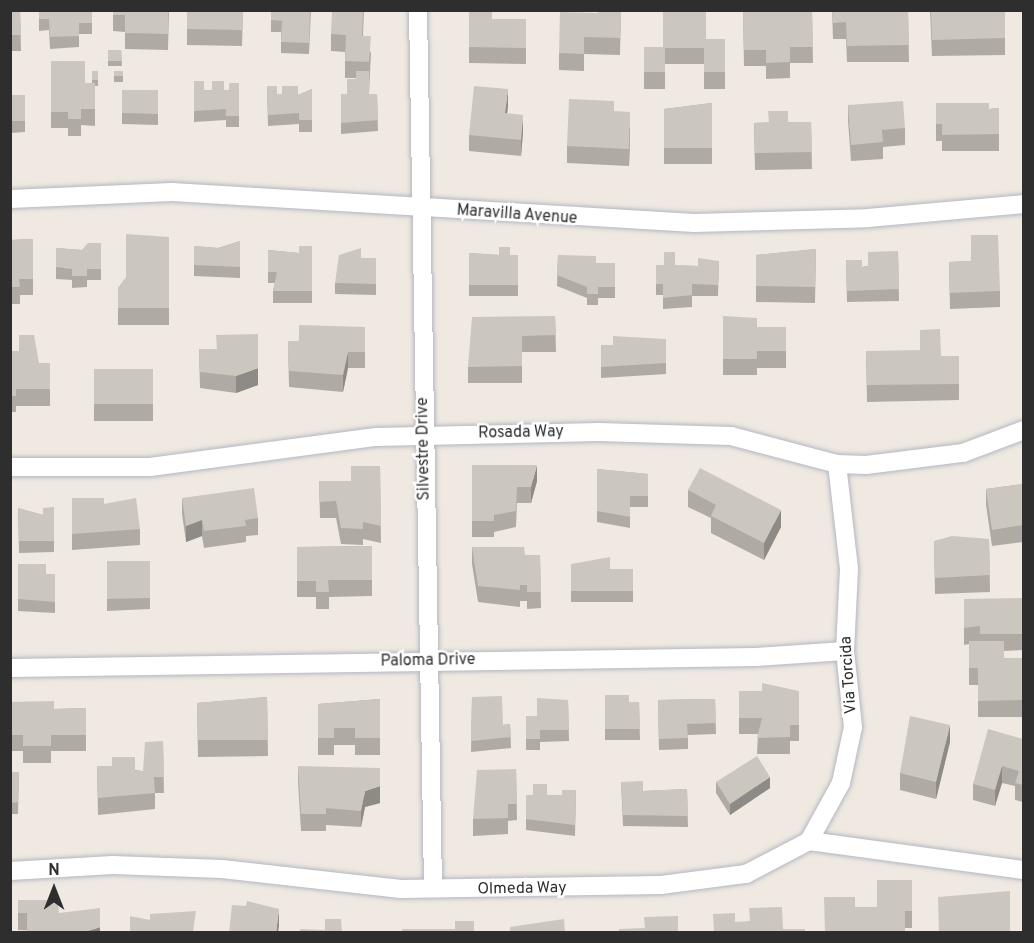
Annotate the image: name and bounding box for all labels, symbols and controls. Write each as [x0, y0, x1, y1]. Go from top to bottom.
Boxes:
street label: Maravilla Avenue [456, 201, 578, 229]
street label: Silvestre Drive [414, 397, 434, 501]
street label: Rosada Way [478, 423, 564, 443]
street label: Via Torcida [837, 635, 861, 715]
street label: Paloma Drive [380, 651, 476, 671]
north arrow [24, 859, 84, 919]
text: N [48, 861, 60, 881]
street label: Olmeda Way [477, 879, 567, 899]

